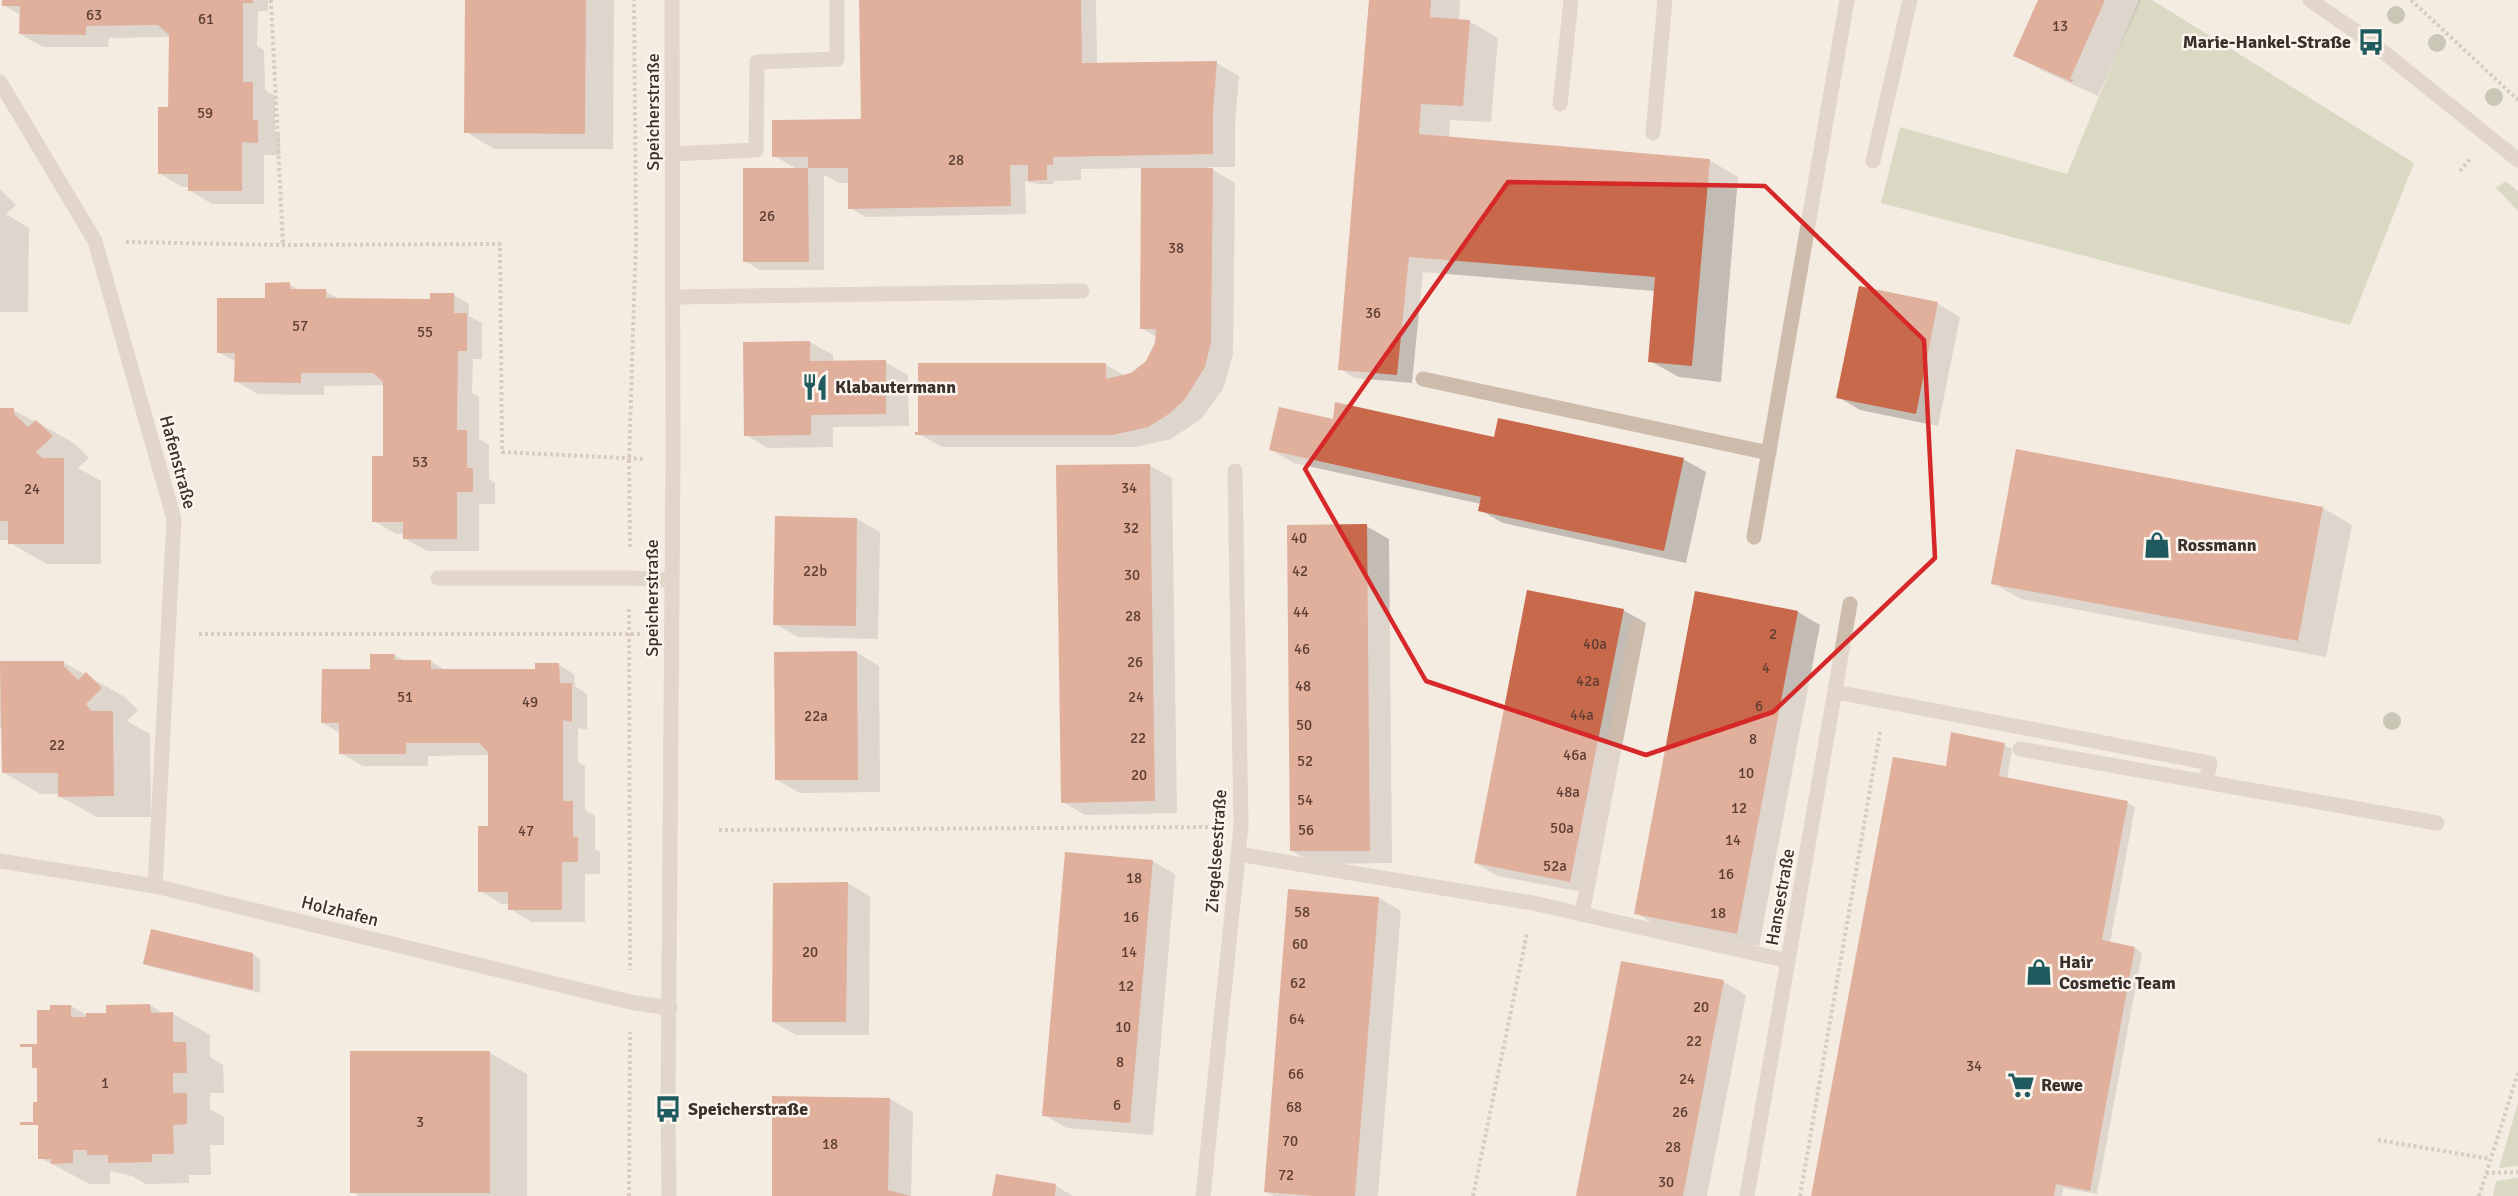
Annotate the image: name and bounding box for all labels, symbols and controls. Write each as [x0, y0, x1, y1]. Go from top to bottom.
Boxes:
house number: 63 [86, 6, 102, 24]
house number: 61 [198, 10, 214, 28]
house number: 13 [2052, 17, 2068, 35]
bus stop icon: Marie-Hankel-Straße [2356, 27, 2386, 57]
place label: Marie-Hankel-Straße [2183, 31, 2351, 53]
street label: Speicherstraße [642, 53, 664, 171]
house number: 59 [197, 104, 213, 122]
house number: 28 [948, 151, 964, 169]
house number: 26 [759, 207, 775, 225]
house number: 38 [1168, 239, 1184, 257]
house number: 36 [1365, 304, 1381, 322]
house number: 57 [292, 317, 308, 335]
house number: 55 [417, 323, 433, 341]
restaurant icon: Klabautermann [800, 372, 830, 402]
place label: Klabautermann [835, 376, 956, 398]
street label: Hafenstraße [155, 413, 201, 511]
house number: 53 [412, 453, 428, 471]
house number: 34 [1121, 479, 1137, 497]
house number: 24 [24, 480, 40, 498]
house number: 32 [1123, 519, 1139, 537]
house number: 40 [1291, 529, 1307, 547]
shop icon: Rossmann [2142, 530, 2172, 560]
place label: Rossmann [2177, 534, 2257, 556]
street label: Speicherstraße [641, 539, 663, 657]
house number: 22b [803, 562, 827, 580]
house number: 42 [1292, 562, 1308, 580]
house number: 30 [1124, 566, 1140, 584]
house number: 44 [1293, 603, 1309, 621]
house number: 28 [1125, 607, 1141, 625]
house number: 2 [1769, 625, 1777, 643]
house number: 40a [1583, 635, 1607, 653]
house number: 46 [1294, 640, 1310, 658]
house number: 26 [1127, 653, 1143, 671]
house number: 4 [1762, 659, 1770, 677]
house number: 42a [1576, 672, 1600, 690]
house number: 48 [1295, 677, 1311, 695]
house number: 51 [397, 688, 413, 706]
house number: 24 [1128, 688, 1144, 706]
house number: 49 [522, 693, 538, 711]
house number: 6 [1755, 697, 1763, 715]
house number: 44a [1570, 706, 1594, 724]
house number: 22a [804, 707, 828, 725]
house number: 50 [1296, 716, 1312, 734]
house number: 22 [1130, 729, 1146, 747]
house number: 8 [1749, 730, 1757, 748]
house number: 22 [49, 736, 65, 754]
house number: 46a [1563, 746, 1587, 764]
house number: 52 [1297, 752, 1313, 770]
house number: 10 [1738, 764, 1754, 782]
house number: 20 [1131, 766, 1147, 784]
house number: 48a [1556, 783, 1580, 801]
street label: Ziegelseestraße [1201, 788, 1231, 914]
house number: 54 [1297, 791, 1313, 809]
house number: 12 [1731, 799, 1747, 817]
house number: 50a [1550, 819, 1574, 837]
house number: 56 [1298, 821, 1314, 839]
house number: 47 [518, 822, 534, 840]
house number: 14 [1725, 831, 1741, 849]
street label: Hansestraße [1761, 847, 1799, 947]
house number: 52a [1543, 857, 1567, 875]
house number: 16 [1718, 865, 1734, 883]
house number: 18 [1126, 869, 1142, 887]
street label: Holzhafen [299, 891, 381, 931]
house number: 58 [1294, 903, 1310, 921]
house number: 18 [1710, 904, 1726, 922]
house number: 16 [1123, 908, 1139, 926]
house number: 60 [1292, 935, 1308, 953]
house number: 20 [802, 943, 818, 961]
house number: 14 [1121, 943, 1137, 961]
place label: Hair Cosmetic Team [2059, 951, 2176, 994]
shop icon: Hair Cosmetic Team [2024, 957, 2054, 987]
house number: 62 [1290, 974, 1306, 992]
house number: 12 [1118, 977, 1134, 995]
house number: 20 [1693, 998, 1709, 1016]
house number: 64 [1289, 1010, 1305, 1028]
house number: 10 [1115, 1018, 1131, 1036]
house number: 22 [1686, 1032, 1702, 1050]
house number: 8 [1116, 1053, 1124, 1071]
house number: 34 [1966, 1057, 1982, 1075]
house number: 66 [1288, 1065, 1304, 1083]
house number: 24 [1679, 1070, 1695, 1088]
supermarket icon: Rewe [2006, 1070, 2036, 1100]
house number: 1 [101, 1074, 109, 1092]
place label: Rewe [2041, 1074, 2083, 1096]
bus stop icon: Speicherstraße [653, 1094, 683, 1124]
house number: 6 [1113, 1096, 1121, 1114]
place label: Speicherstraße [688, 1098, 808, 1120]
house number: 68 [1286, 1098, 1302, 1116]
house number: 26 [1672, 1103, 1688, 1121]
house number: 3 [416, 1113, 424, 1131]
house number: 70 [1282, 1132, 1298, 1150]
house number: 18 [822, 1135, 838, 1153]
house number: 28 [1665, 1138, 1681, 1156]
house number: 72 [1278, 1166, 1294, 1184]
house number: 30 [1658, 1173, 1674, 1191]

